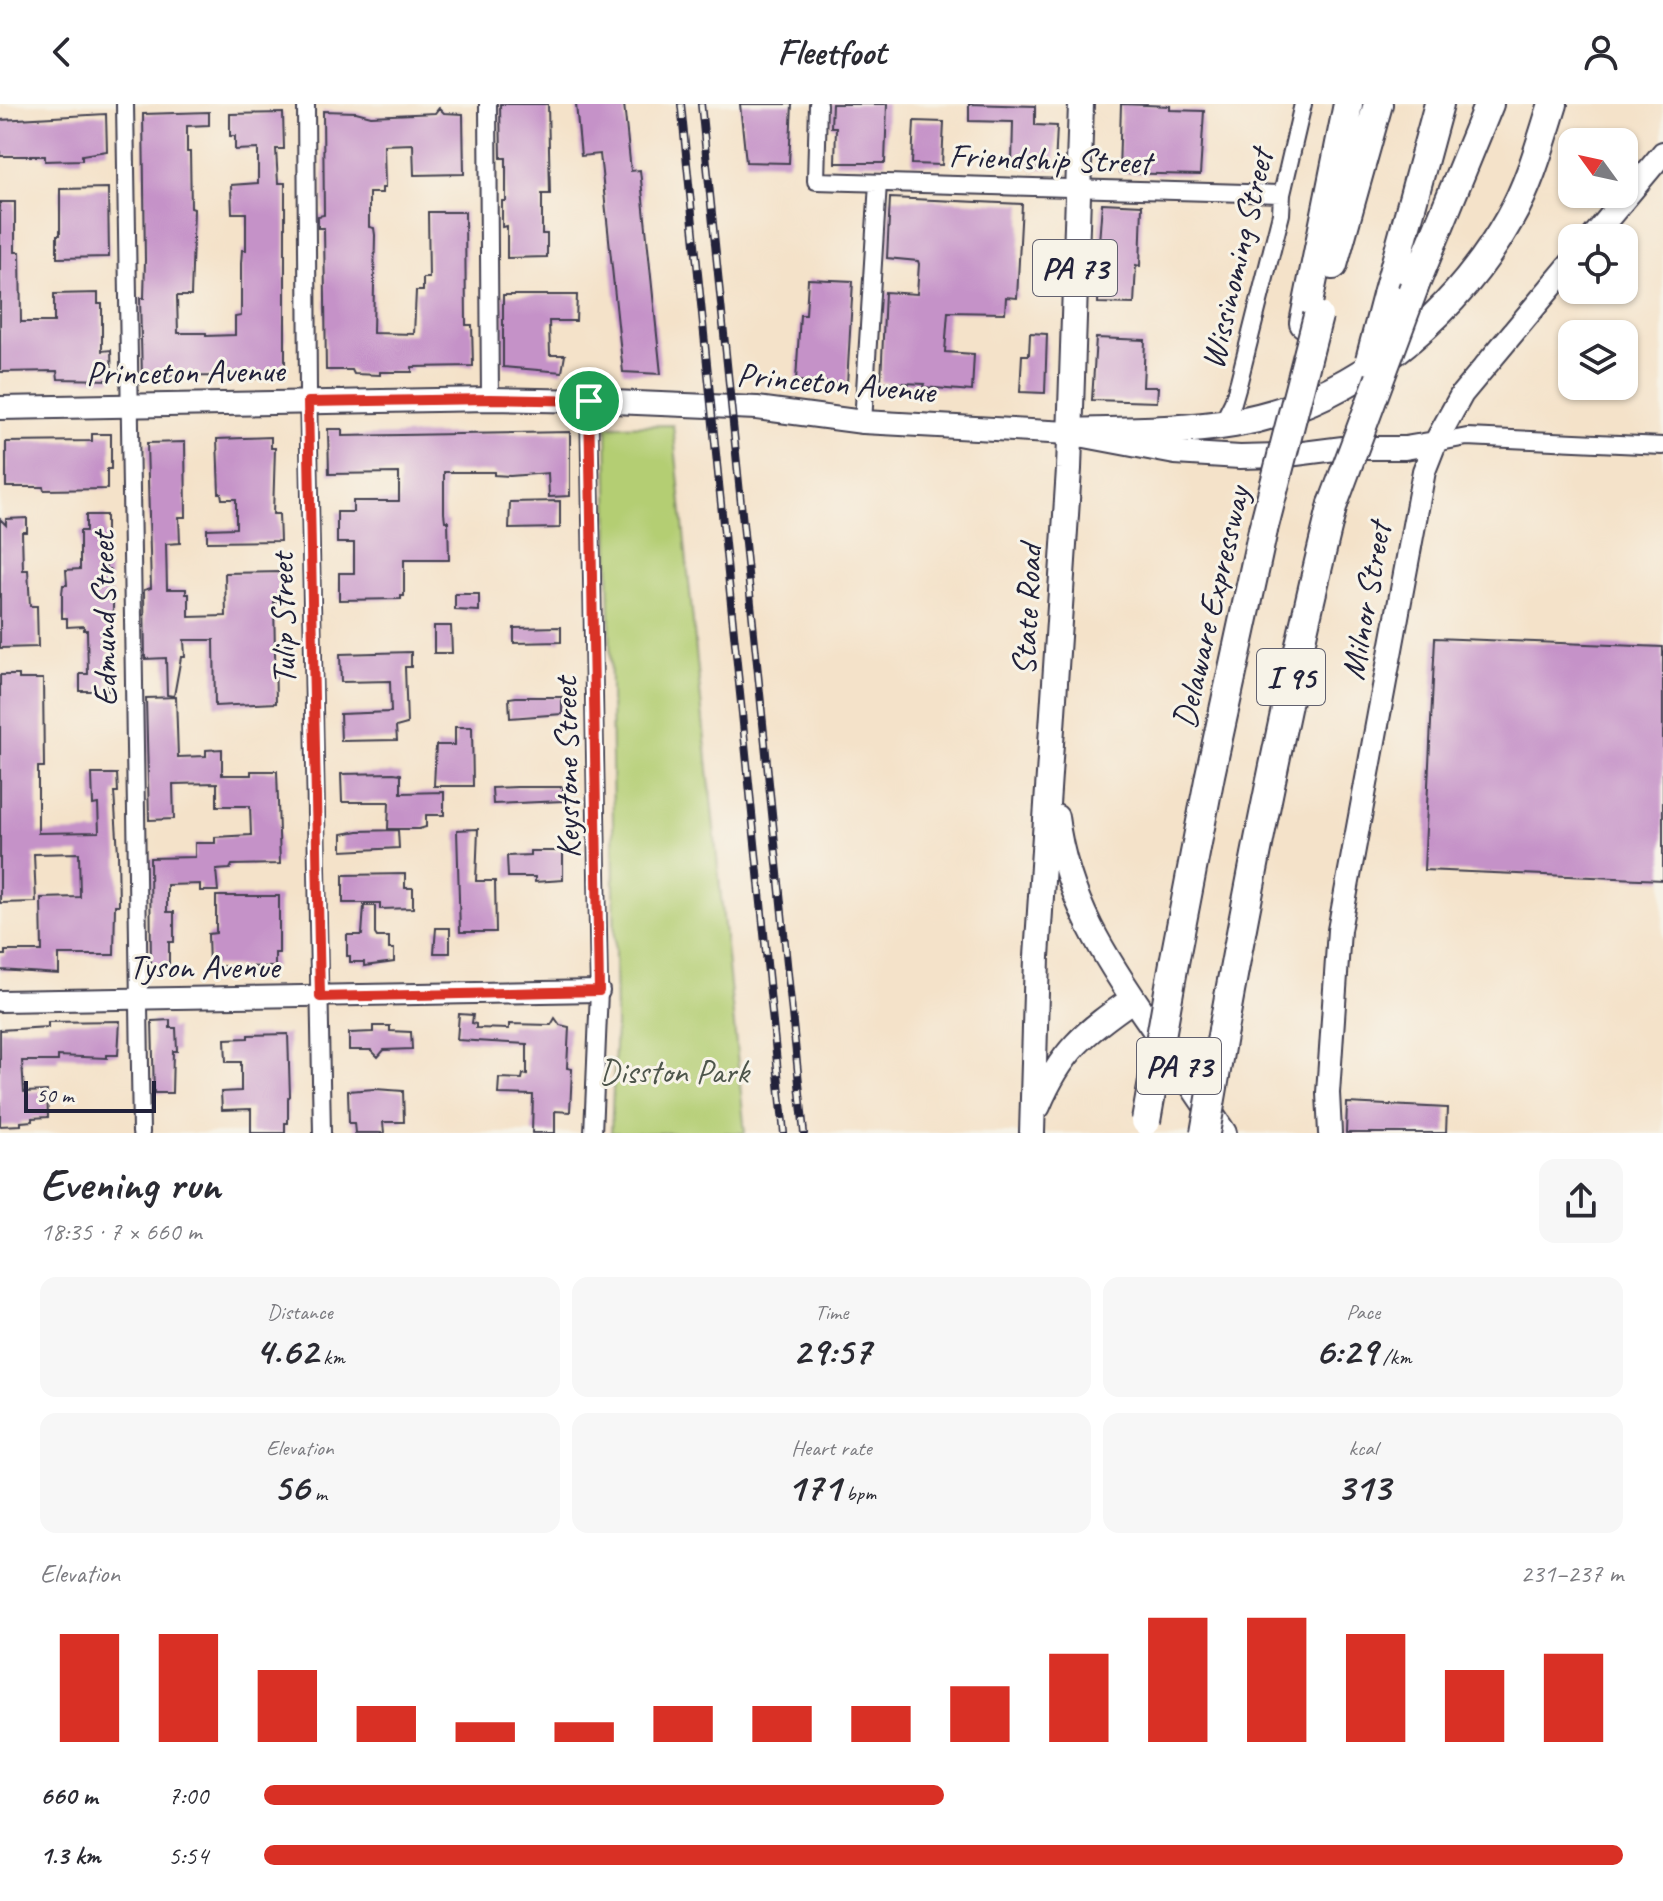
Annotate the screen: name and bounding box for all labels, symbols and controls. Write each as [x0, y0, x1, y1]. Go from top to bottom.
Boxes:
text: Fleetfoot [777, 29, 886, 75]
icon: back [40, 30, 84, 74]
icon: person [1579, 30, 1623, 74]
north arrow [1558, 128, 1638, 208]
map controls [1558, 128, 1638, 400]
street label: Friendship Street [948, 133, 1156, 184]
street label: Wissinoming Street [1190, 141, 1284, 373]
button: locate [1558, 224, 1638, 304]
road number: PA 73 [1033, 240, 1117, 296]
button: layers [1558, 320, 1638, 400]
street label: Princeton Avenue [85, 348, 287, 395]
street label: Princeton Avenue [735, 352, 939, 413]
pin [555, 367, 623, 435]
icon: arrive [567, 379, 611, 423]
street label: Delaware Expressway [1162, 480, 1260, 732]
street label: Milnor Street [1331, 515, 1401, 683]
street label: Edmund Street [80, 527, 127, 707]
street label: State Road [1002, 539, 1052, 677]
street label: Tulip Street [260, 549, 305, 685]
road number: I 95 [1257, 649, 1325, 705]
street label: Keystone Street [543, 673, 590, 859]
street label: Tyson Avenue [129, 945, 282, 988]
road number: PA 73 [1137, 1038, 1221, 1094]
park label: Disston Park [599, 1050, 751, 1093]
scale bar [24, 1077, 156, 1113]
text: 50 m [36, 1081, 73, 1109]
text: Evening run [40, 1157, 220, 1212]
button: share [1539, 1159, 1623, 1243]
text: 18:35 · 7 × 660 m [40, 1215, 201, 1248]
text: Distance [267, 1298, 333, 1326]
text: Time [815, 1298, 848, 1326]
text: Pace [1346, 1298, 1380, 1326]
text: 4.62 [255, 1326, 318, 1376]
text: 29:57 [792, 1326, 871, 1376]
text: 6:29 [1315, 1326, 1377, 1376]
text: km [318, 1343, 345, 1371]
text: /km [1377, 1343, 1411, 1371]
text: Elevation [266, 1434, 334, 1462]
text: Heart rate [791, 1434, 872, 1462]
text: kcal [1349, 1434, 1378, 1462]
text: 56 [273, 1462, 309, 1512]
text: 171 [787, 1462, 841, 1512]
text: 313 [1336, 1462, 1390, 1512]
text: m [309, 1479, 327, 1507]
text: bpm [841, 1479, 876, 1507]
text: Elevation [40, 1557, 120, 1590]
text: 231–237 m [1520, 1557, 1623, 1590]
text: 660 m [40, 1779, 97, 1812]
text: 7:00 [168, 1779, 208, 1812]
text: 1.3 km [40, 1839, 100, 1872]
text: 5:54 [168, 1839, 208, 1872]

